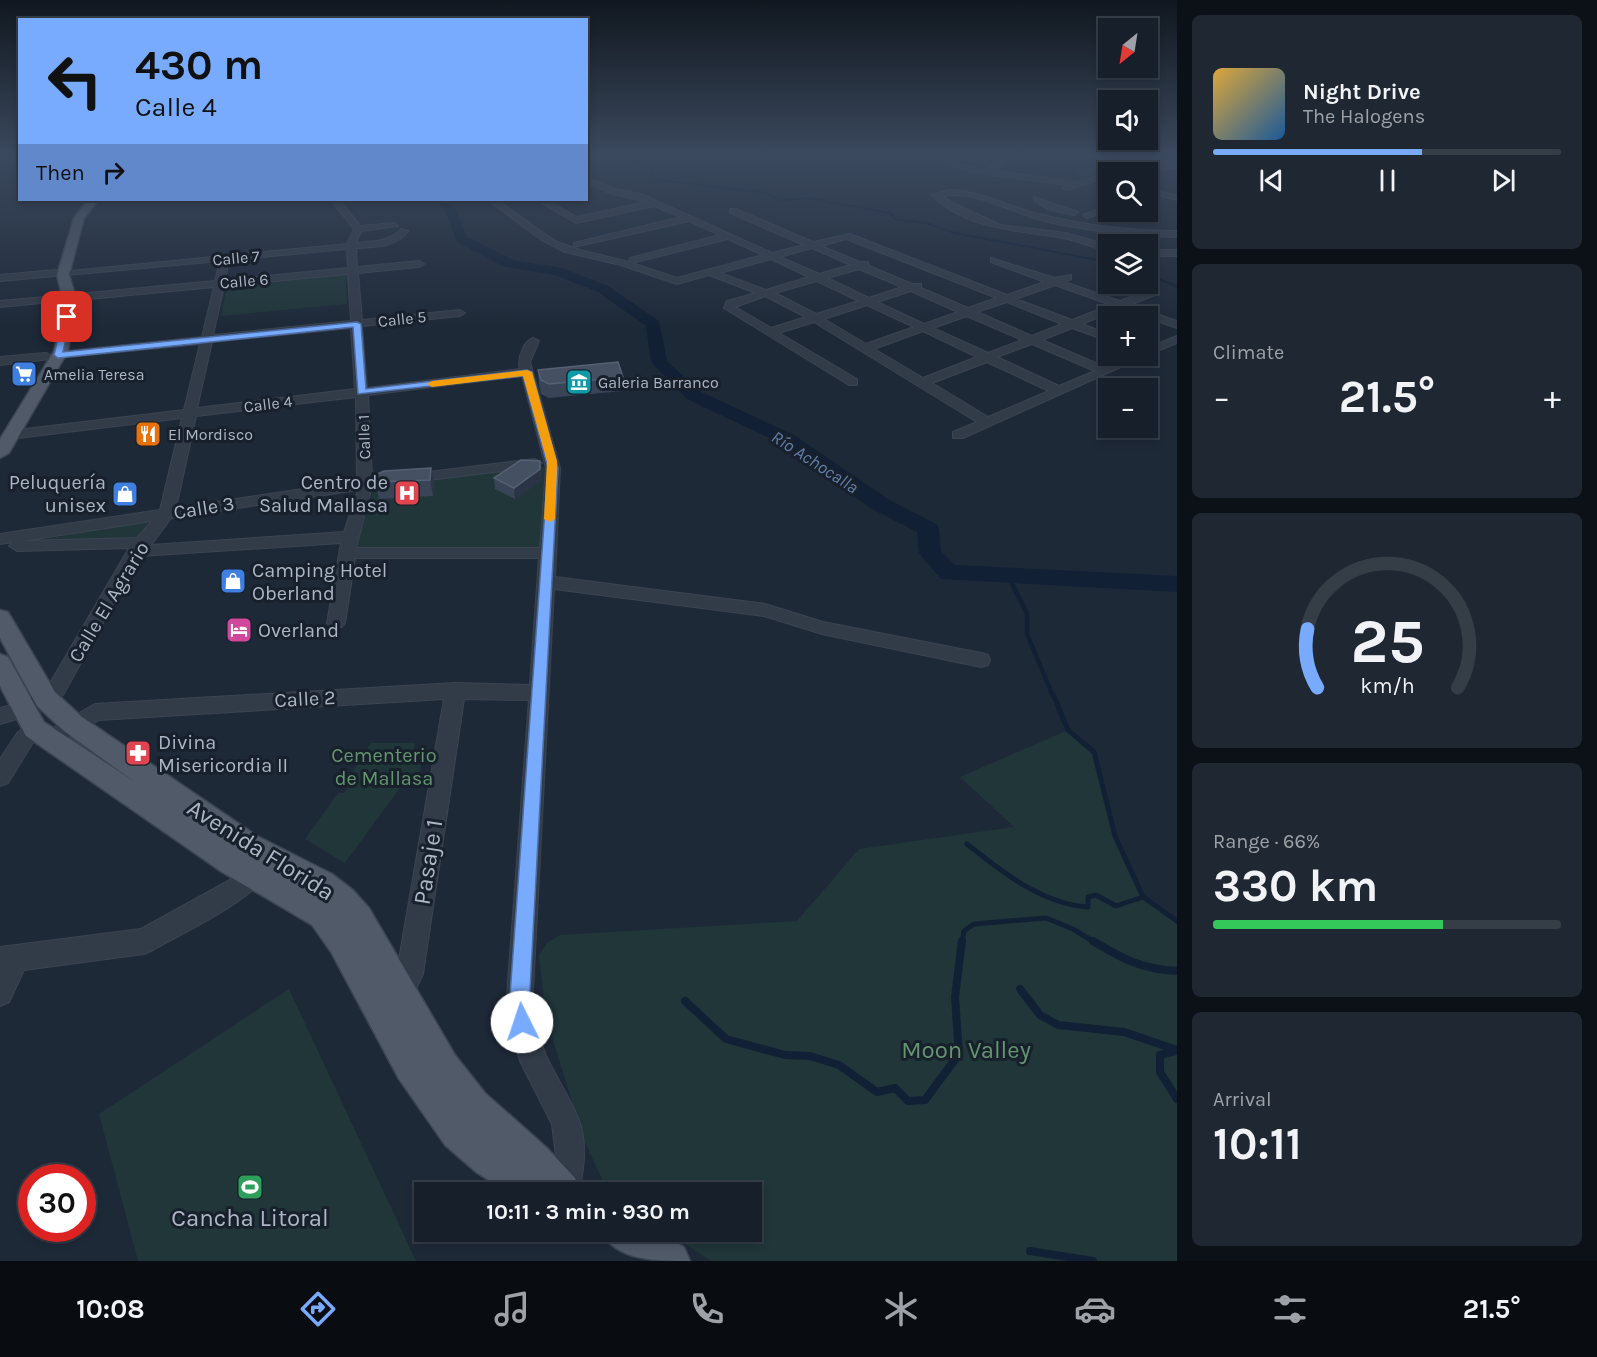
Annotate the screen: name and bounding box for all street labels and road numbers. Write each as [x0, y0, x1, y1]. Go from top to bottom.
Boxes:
street label: Calle 7 [212, 246, 261, 270]
street label: Calle 6 [219, 269, 269, 293]
street label: Calle 5 [377, 307, 427, 331]
street label: Calle 4 [243, 392, 293, 416]
street label: Calle 1 [354, 414, 374, 460]
street label: Calle 3 [172, 492, 236, 524]
street label: Calle El Agrario [64, 538, 154, 666]
street label: Calle 2 [274, 686, 336, 712]
street label: Avenida Florida [182, 794, 340, 906]
street label: Pasaje 1 [407, 817, 449, 907]

